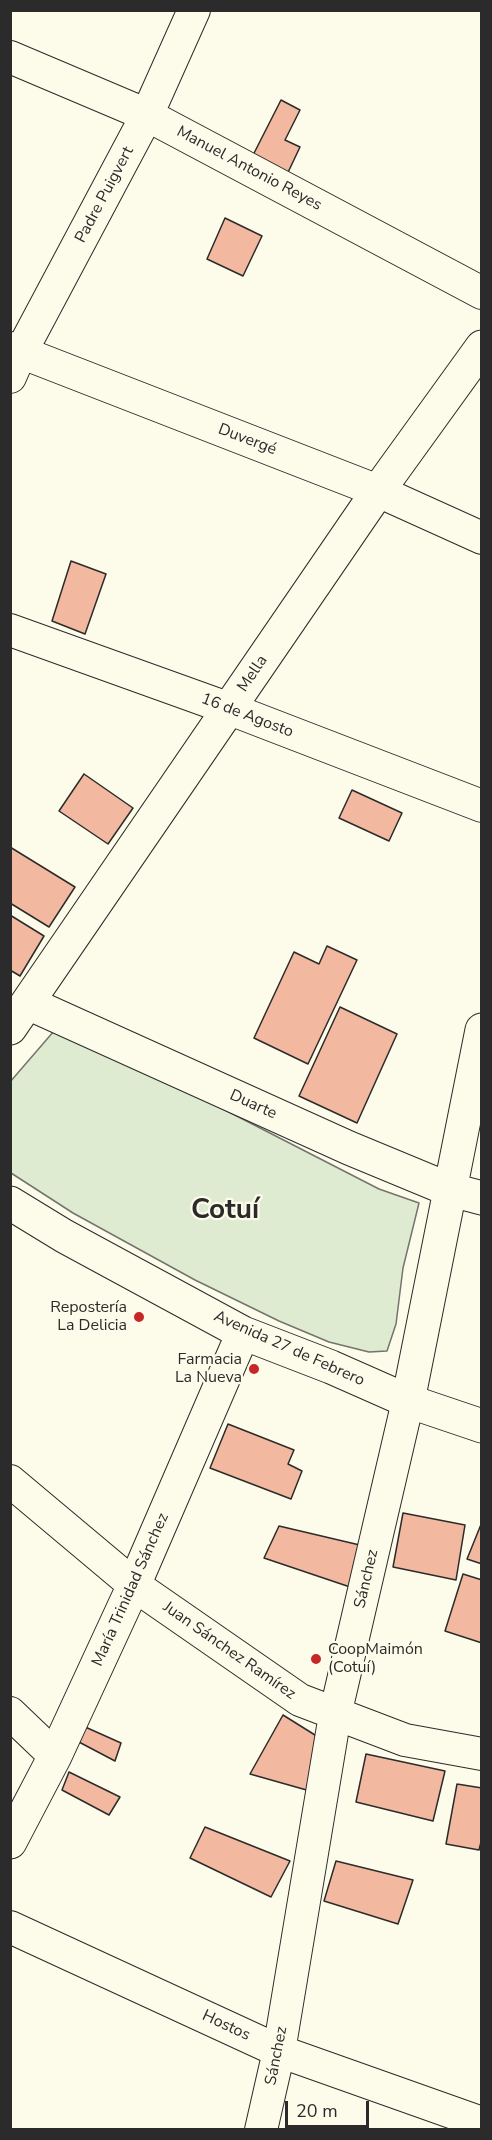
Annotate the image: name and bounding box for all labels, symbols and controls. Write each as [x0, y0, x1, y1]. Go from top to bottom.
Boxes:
street label: Manuel Antonio Reyes [173, 123, 325, 215]
street label: Padre Puigvert [72, 144, 138, 246]
street label: Duvergé [215, 420, 279, 460]
street label: Mella [234, 652, 272, 696]
street label: 16 de Agosto [198, 690, 296, 742]
street label: Duarte [226, 1086, 280, 1124]
district label: Cotuí [191, 1194, 259, 1228]
place label: Repostería La Delicia [50, 1298, 127, 1336]
street label: Avenida 27 de Febrero [211, 1307, 367, 1391]
marker: Repostería La Delicia [132, 1310, 146, 1324]
place label: Farmacia La Nueva [175, 1350, 242, 1388]
marker: Farmacia La Nueva [247, 1362, 261, 1376]
street label: María Trinidad Sánchez [88, 1510, 174, 1670]
street label: Sánchez [351, 1548, 383, 1610]
street label: Juan Sánchez Ramírez [159, 1598, 299, 1704]
place label: CoopMaimón (Cotuí) [328, 1640, 423, 1678]
marker: CoopMaimón (Cotuí) [309, 1652, 323, 1666]
street label: Hostos [199, 2007, 253, 2045]
street label: Sánchez [262, 2025, 292, 2087]
scale bar [288, 2089, 372, 2127]
text: 20 m [296, 2099, 338, 2123]

